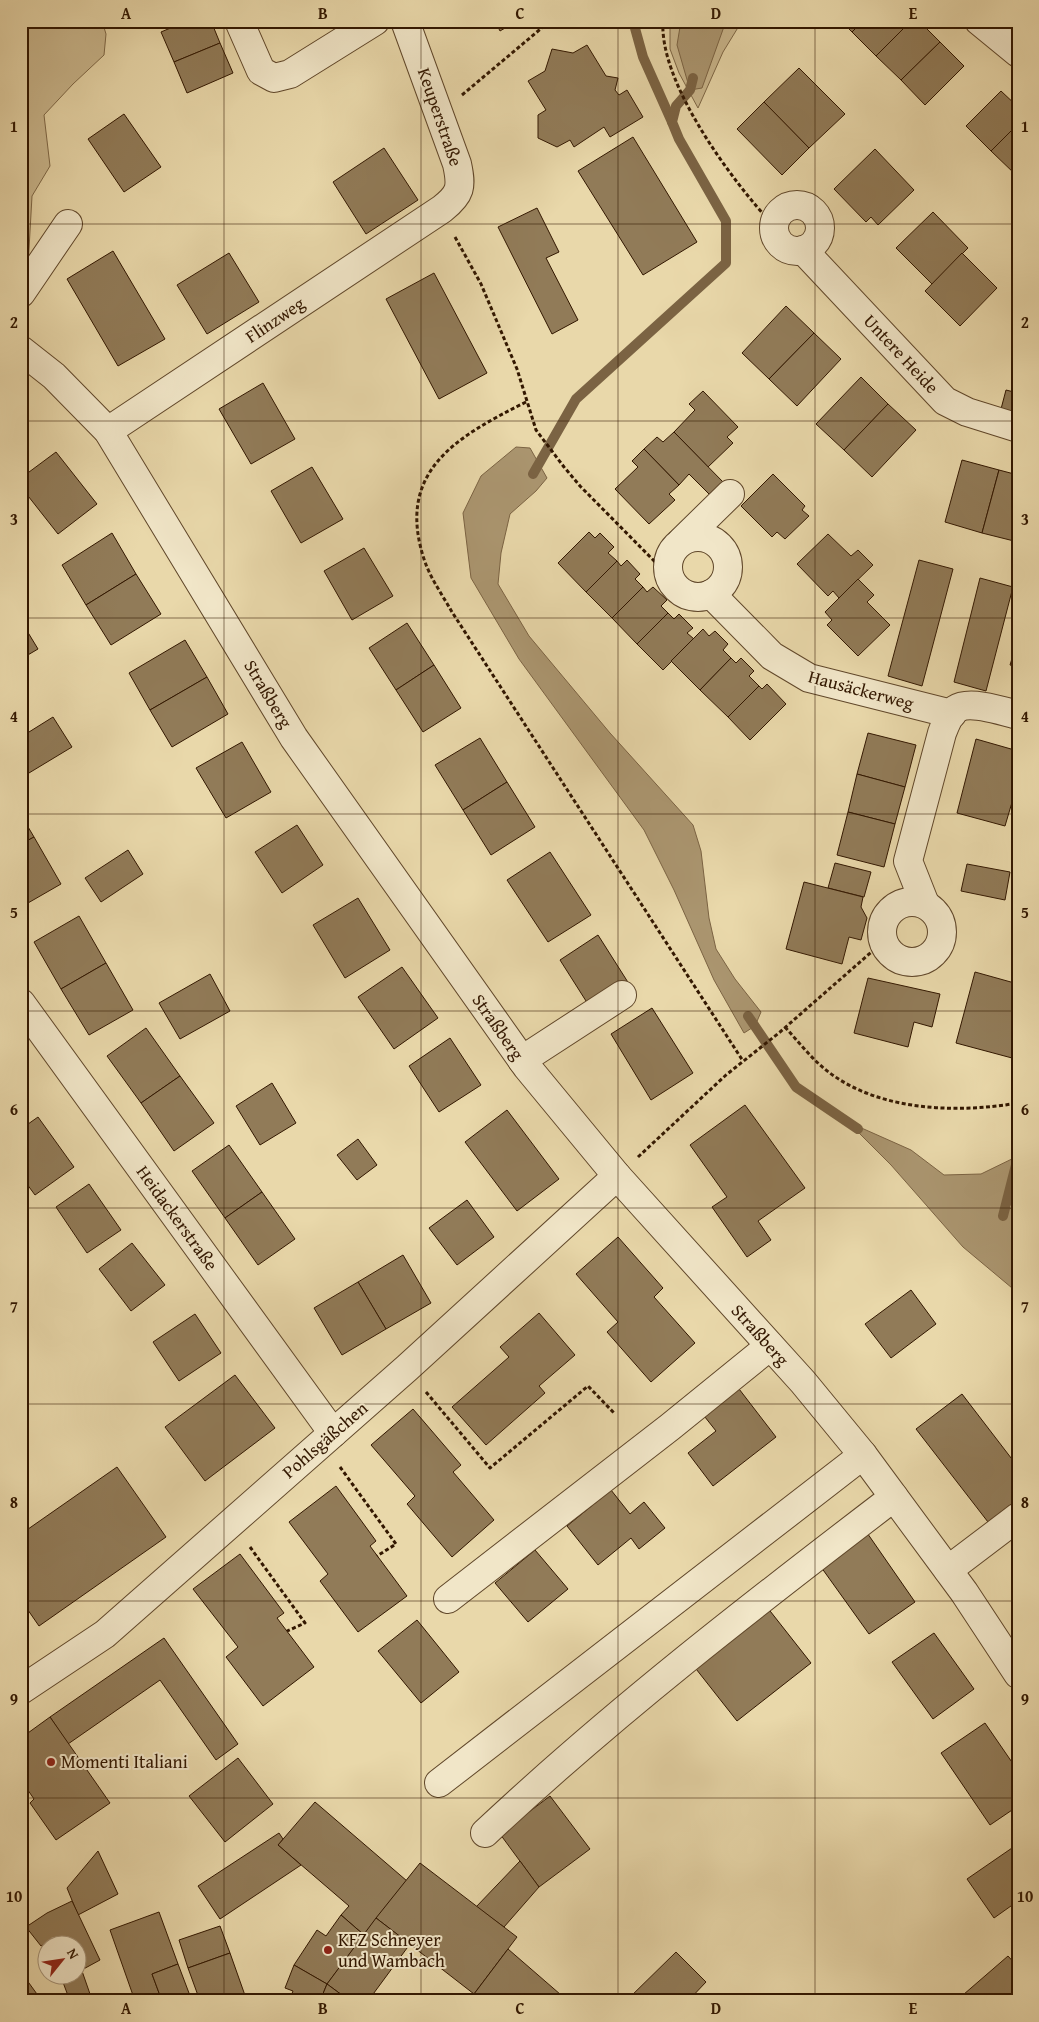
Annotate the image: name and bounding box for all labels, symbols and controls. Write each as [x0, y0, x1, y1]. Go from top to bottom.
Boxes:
text: A [121, 1, 132, 25]
text: B [318, 1, 328, 25]
text: C [515, 1, 525, 25]
text: D [711, 1, 721, 25]
text: E [909, 1, 918, 25]
street label: Keuperstraße [411, 64, 470, 170]
text: 1 [10, 114, 18, 138]
text: 1 [1021, 114, 1029, 138]
street label: Flinzweg [240, 290, 310, 349]
street label: Untere Heide [857, 308, 945, 399]
text: 2 [10, 310, 18, 334]
text: 2 [1021, 310, 1029, 334]
text: 3 [10, 507, 18, 531]
text: 3 [1021, 507, 1029, 531]
street label: Straßberg [237, 654, 299, 733]
street label: Hausäckerweg [805, 662, 917, 717]
text: 4 [10, 704, 18, 728]
text: 4 [1021, 704, 1029, 728]
text: 5 [10, 900, 18, 924]
text: 5 [1021, 900, 1029, 924]
street label: Straßberg [466, 988, 531, 1065]
text: 6 [10, 1097, 18, 1121]
text: 6 [1021, 1097, 1029, 1121]
street label: Heidackerstraße [130, 1160, 225, 1276]
text: 7 [10, 1294, 18, 1318]
text: 7 [1021, 1294, 1029, 1318]
street label: Straßberg [725, 1298, 796, 1372]
street label: Pohlsgäßchen [276, 1395, 373, 1484]
text: 8 [10, 1490, 18, 1514]
text: 8 [1021, 1490, 1029, 1514]
text: 9 [10, 1687, 18, 1711]
text: 9 [1021, 1687, 1029, 1711]
place label: Momenti Italiani [61, 1748, 188, 1775]
marker: Momenti Italiani [45, 1756, 57, 1768]
text: 10 [6, 1884, 22, 1908]
text: 10 [1017, 1884, 1033, 1908]
place label: KFZ Schneyer und Wambach [338, 1926, 445, 1974]
north arrow [38, 1934, 88, 1984]
text: N [62, 1944, 85, 1963]
marker: KFZ Schneyer und Wambach [322, 1944, 334, 1956]
text: A [121, 1996, 132, 2020]
text: B [318, 1996, 328, 2020]
text: C [515, 1996, 525, 2020]
text: D [711, 1996, 721, 2020]
text: E [909, 1996, 918, 2020]

